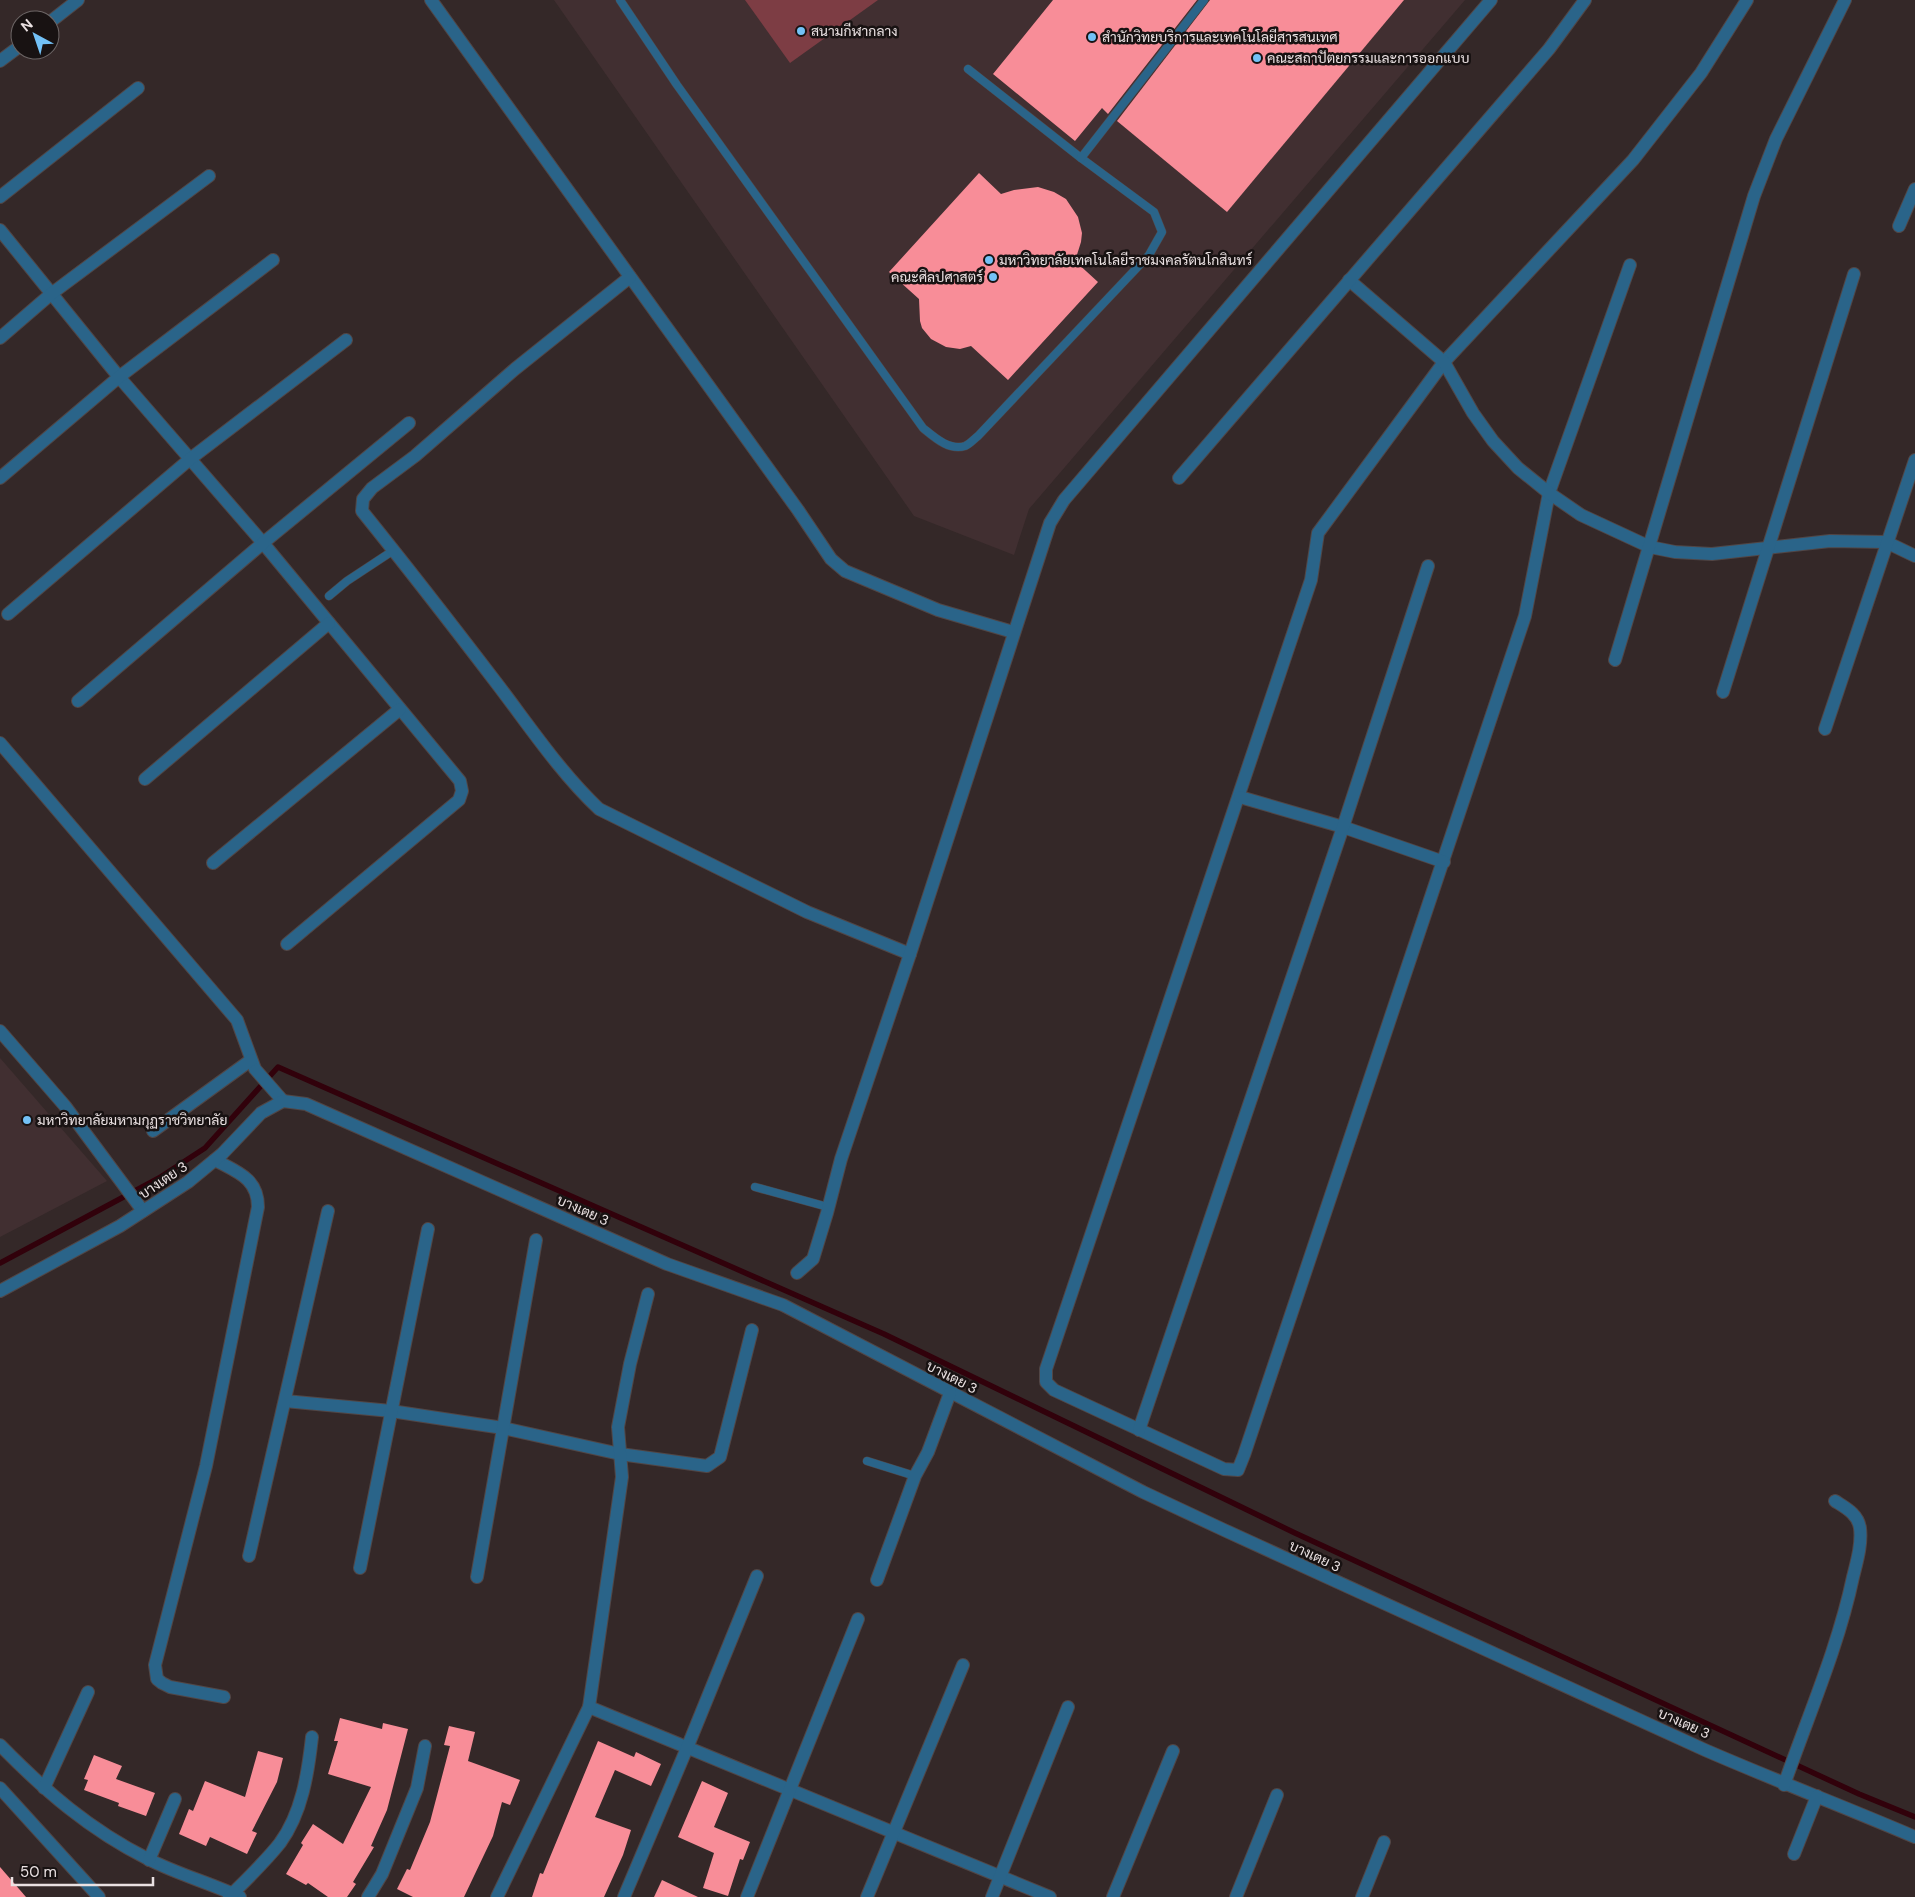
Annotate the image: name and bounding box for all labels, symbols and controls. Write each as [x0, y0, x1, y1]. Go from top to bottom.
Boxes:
north arrow [10, 10, 60, 60]
text: N [17, 15, 36, 35]
place label: สนามกีฬากลาง [811, 22, 898, 40]
marker: สนามกีฬากลาง [795, 25, 807, 37]
place label: สำนักวิทยบริการและเทคโนโลยีสารสนเทศ [1102, 28, 1338, 46]
marker: สำนักวิทยบริการและเทคโนโลยีสารสนเทศ [1086, 31, 1098, 43]
place label: คณะสถาปัตยกรรมและการออกแบบ [1267, 49, 1469, 67]
marker: คณะสถาปัตยกรรมและการออกแบบ [1251, 52, 1263, 64]
place label: มหาวิทยาลัยเทคโนโลยีราชมงคลรัตนโกสินทร์ [999, 251, 1253, 269]
marker: มหาวิทยาลัยเทคโนโลยีราชมงคลรัตนโกสินทร์ [983, 254, 995, 266]
place label: คณะศิลปศาสตร์ [891, 268, 983, 286]
marker: คณะศิลปศาสตร์ [987, 271, 999, 283]
place label: มหาวิทยาลัยมหามกุฏราชวิทยาลัย [37, 1111, 227, 1130]
marker: มหาวิทยาลัยมหามกุฏราชวิทยาลัย [21, 1114, 33, 1126]
street label: บางเตย 3 [135, 1157, 191, 1203]
street label: บางเตย 3 [554, 1191, 612, 1229]
street label: บางเตย 3 [923, 1356, 981, 1398]
street label: บางเตย 3 [1286, 1536, 1344, 1576]
street label: บางเตย 3 [1655, 1704, 1713, 1742]
scale bar [12, 1854, 154, 1886]
text: 50 m [20, 1862, 57, 1882]

